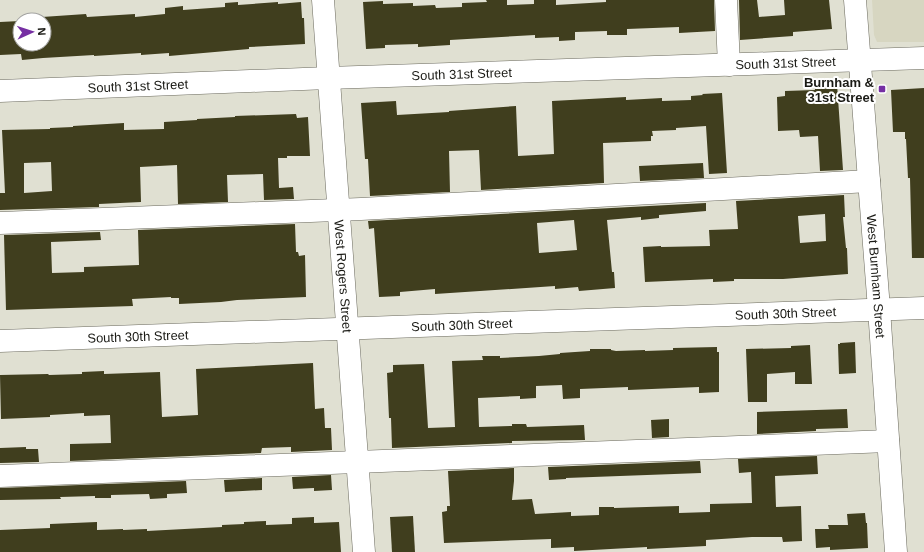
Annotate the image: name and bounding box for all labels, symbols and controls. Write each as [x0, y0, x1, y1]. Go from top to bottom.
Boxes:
north arrow [12, 12, 52, 52]
text: N [36, 27, 48, 36]
street label: South 31st Street [735, 54, 836, 72]
street label: South 31st Street [411, 65, 513, 83]
place label: Burnham & 31st Street [804, 75, 875, 105]
street label: South 31st Street [87, 77, 189, 96]
marker: Burnham & 31st Street [877, 84, 887, 94]
street label: West Burnham Street [864, 214, 888, 339]
street label: West Rogers Street [331, 219, 355, 334]
street label: South 30th Street [735, 304, 837, 323]
street label: South 30th Street [411, 316, 513, 334]
street label: South 30th Street [87, 327, 189, 346]

